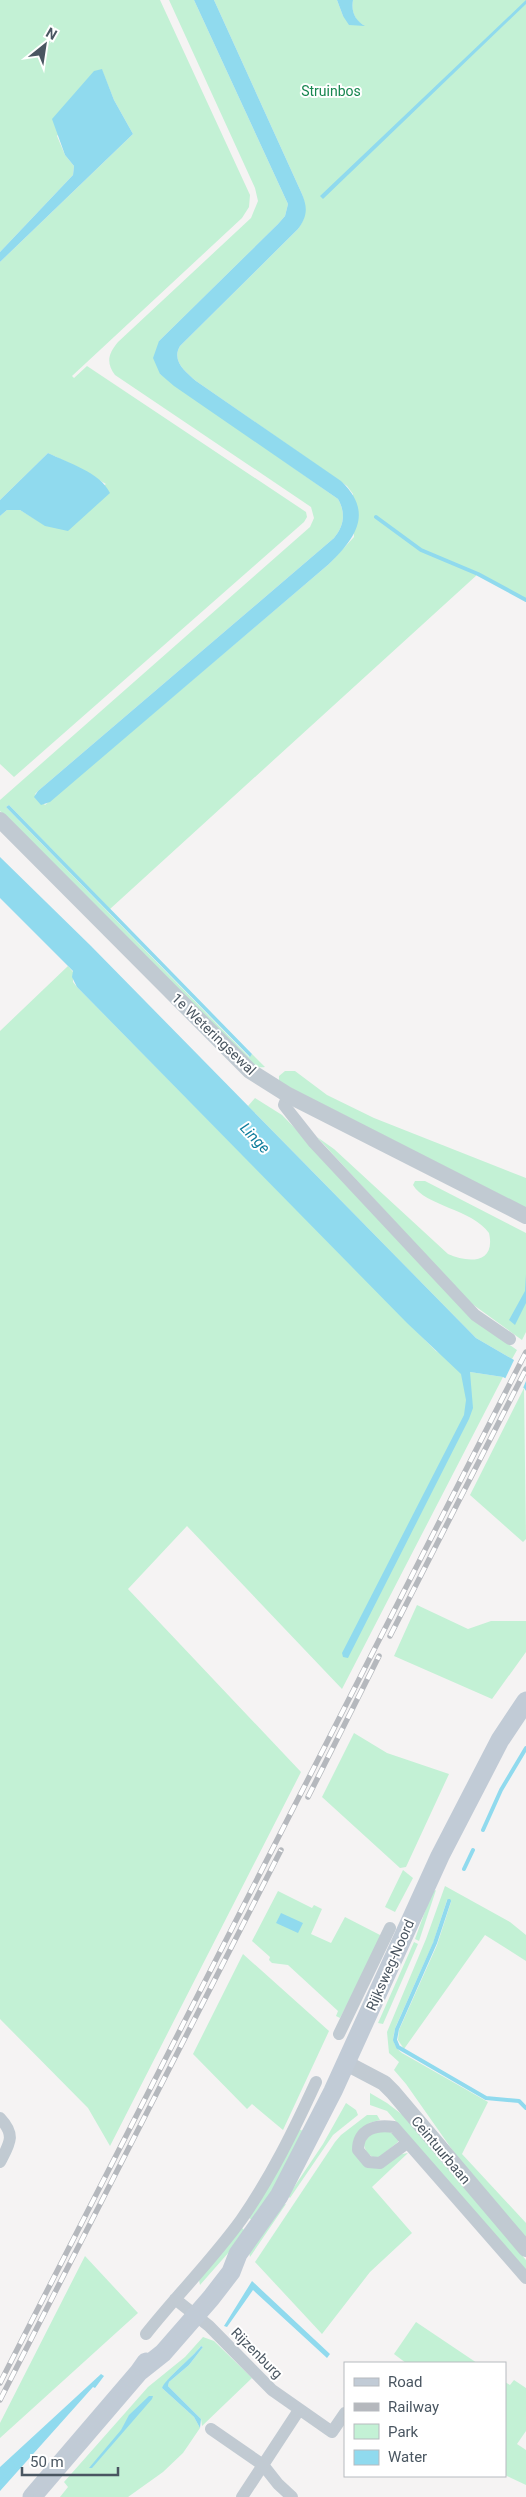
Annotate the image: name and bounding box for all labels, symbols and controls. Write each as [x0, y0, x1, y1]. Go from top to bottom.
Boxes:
north arrow [20, 20, 70, 70]
text: N [43, 24, 60, 43]
park label: Struinbos [301, 83, 361, 99]
street label: 1e Weteringsewal [169, 990, 259, 1078]
water label: Linge [236, 1119, 274, 1157]
street label: Rijksweg-Noord [363, 1917, 417, 2013]
street label: Ceintuurbaan [408, 2113, 474, 2187]
street label: Rijzenburg [228, 2324, 286, 2382]
legend [344, 2362, 506, 2477]
text: Road [388, 2373, 422, 2391]
text: Railway [388, 2398, 439, 2416]
text: Park [388, 2423, 419, 2441]
scale bar [22, 2444, 119, 2476]
text: Water [388, 2448, 427, 2466]
text: 50 m [30, 2453, 64, 2471]

